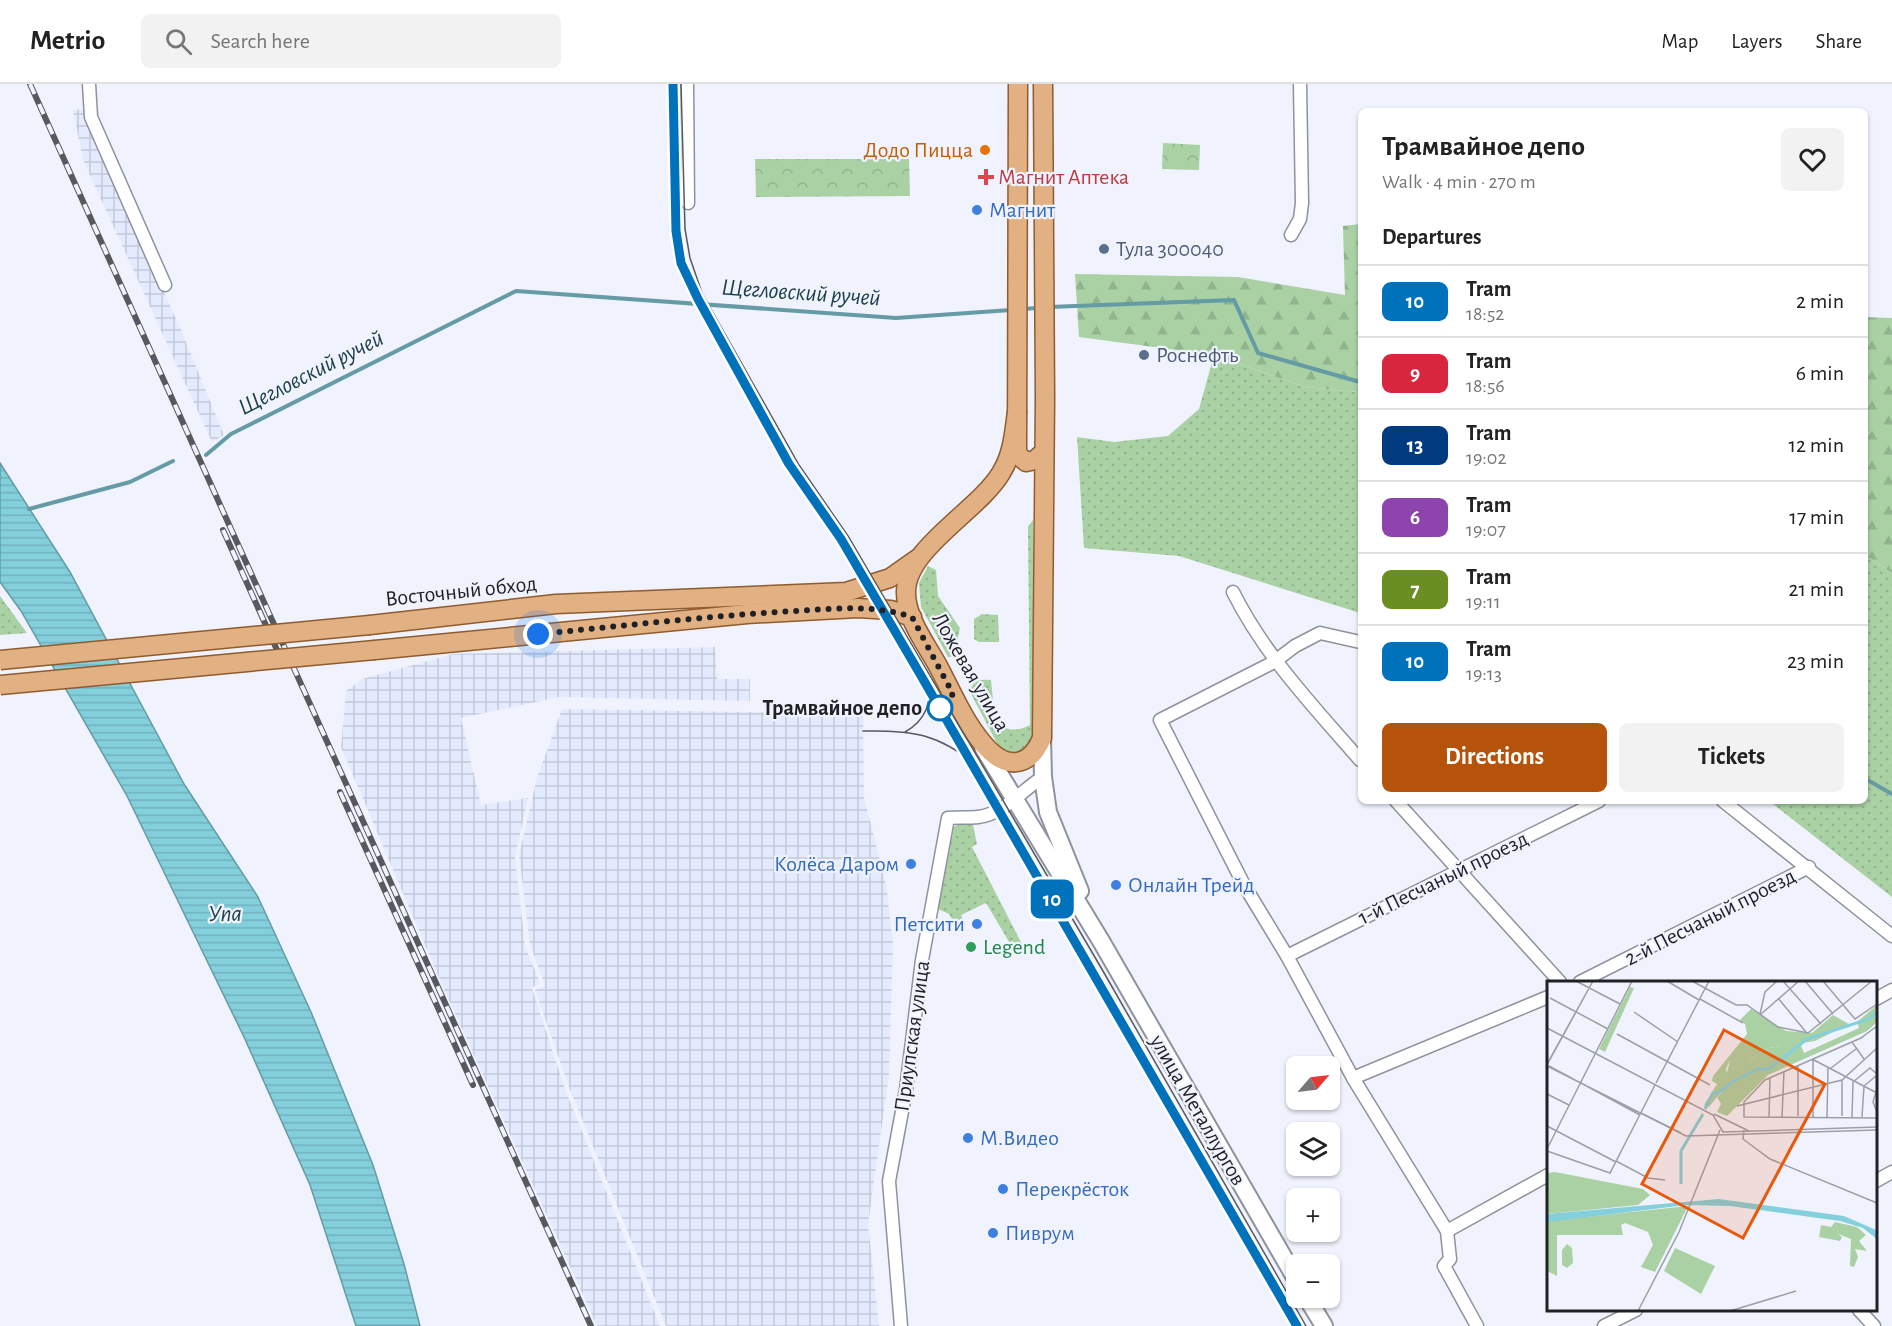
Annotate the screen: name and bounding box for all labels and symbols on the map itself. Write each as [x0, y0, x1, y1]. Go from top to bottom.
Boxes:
place label: Додо Пицца [864, 139, 973, 161]
marker: Додо Пицца [978, 143, 992, 157]
place label: Магнит Аптека [998, 166, 1129, 188]
marker: Магнит Аптека [979, 170, 993, 184]
place label: Магнит [989, 199, 1056, 221]
marker: Магнит [970, 203, 984, 217]
place label: Тула 300040 [1116, 238, 1224, 260]
marker: Тула 300040 [1097, 242, 1111, 256]
water label: Щегловский ручей [721, 275, 881, 311]
water label: Щегловский ручей [235, 326, 387, 420]
place label: Роснефть [1156, 344, 1239, 366]
marker: Роснефть [1137, 348, 1151, 362]
street label: Восточный обход [384, 572, 538, 610]
street label: Ложевая улица [928, 609, 1014, 735]
your location [523, 619, 553, 649]
marker: Трамвайное депо [927, 695, 953, 721]
place label: Трамвайное депо [762, 697, 922, 719]
street label: 1-й Песчаный проезд [1354, 827, 1532, 929]
place label: Колёса Даром [774, 853, 899, 875]
marker: Колёса Даром [904, 857, 918, 871]
street label: 2-й Песчаный проезд [1621, 864, 1799, 970]
place label: Онлайн Трейд [1128, 874, 1255, 896]
marker: Онлайн Трейд [1109, 878, 1123, 892]
line badge: 10 [1025, 880, 1079, 918]
water label: Упа [208, 902, 242, 926]
place label: Петсити [893, 913, 965, 935]
marker: Петсити [970, 917, 984, 931]
place label: Legend [983, 936, 1045, 958]
marker: Legend [964, 940, 978, 954]
street label: Приупская улица [891, 959, 933, 1113]
inset map [1547, 981, 1877, 1311]
street label: улица Металлургов [1145, 1030, 1250, 1189]
north arrow [1286, 1056, 1340, 1110]
place label: М.Видео [980, 1127, 1059, 1149]
marker: М.Видео [961, 1131, 975, 1145]
place label: Перекрёсток [1015, 1178, 1129, 1200]
marker: Перекрёсток [996, 1182, 1010, 1196]
place label: Пиврум [1005, 1222, 1075, 1244]
marker: Пиврум [986, 1226, 1000, 1240]

